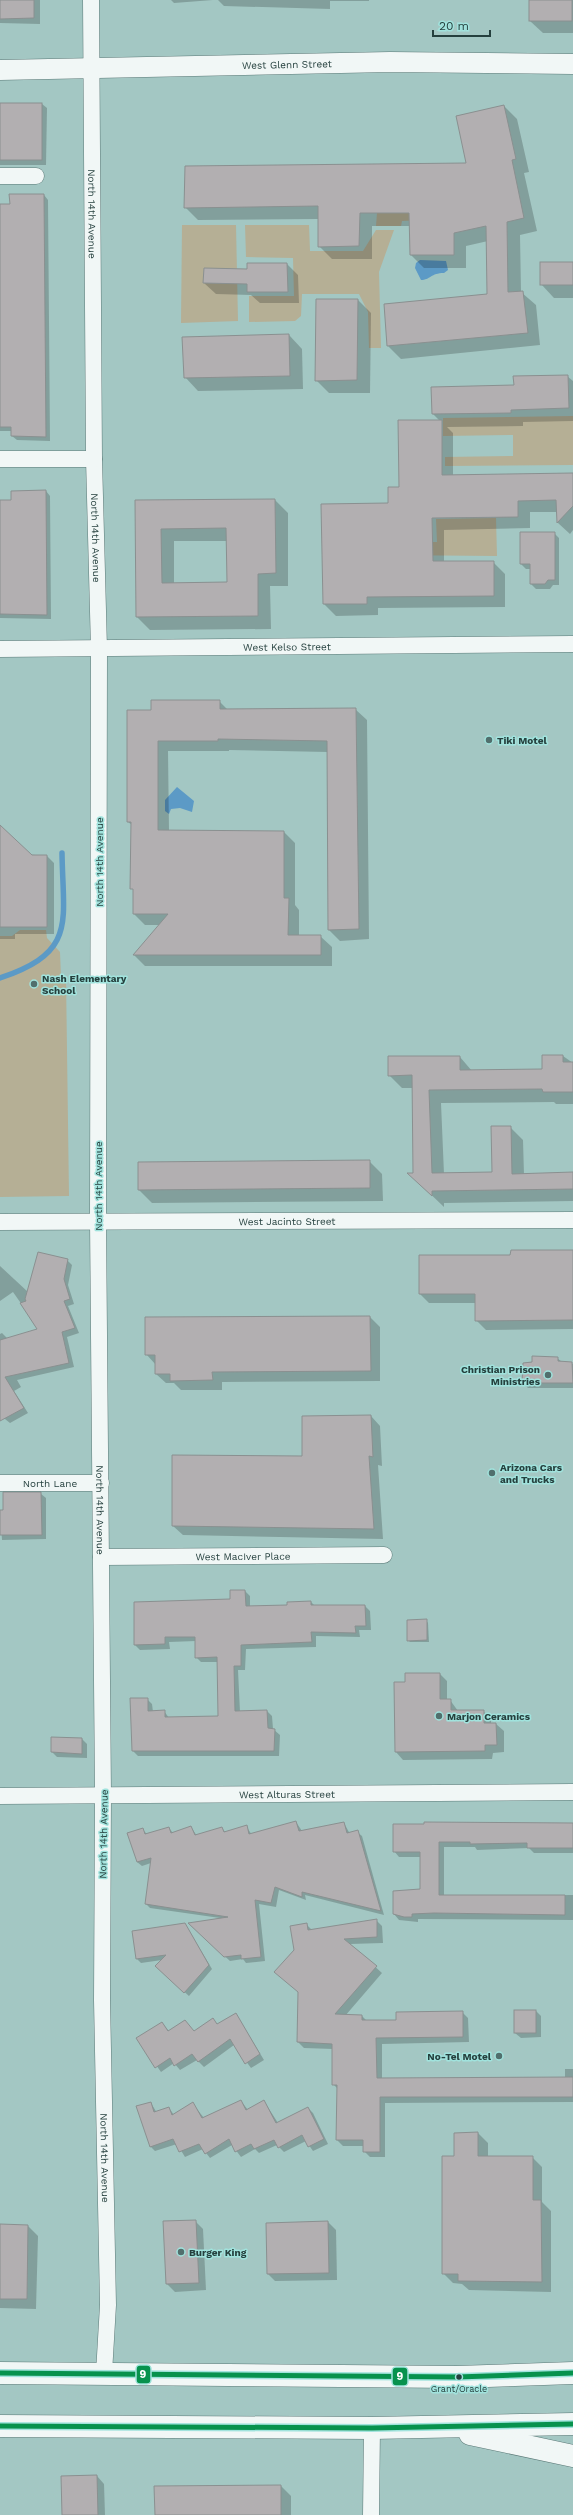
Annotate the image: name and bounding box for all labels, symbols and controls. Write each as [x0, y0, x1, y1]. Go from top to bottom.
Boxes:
scale bar [433, 12, 490, 38]
text: 20 m [439, 19, 469, 33]
street label: West Glenn Street [242, 58, 333, 71]
street label: North 14th Avenue [86, 169, 98, 259]
street label: North 14th Avenue [89, 493, 102, 583]
street label: West Kelso Street [243, 641, 332, 653]
marker: Tiki Motel [484, 735, 494, 745]
place label: Tiki Motel [497, 735, 547, 746]
street label: North 14th Avenue [94, 817, 105, 907]
place label: Nash Elementary School [42, 973, 127, 996]
marker: Nash Elementary School [29, 979, 39, 989]
street label: North 14th Avenue [93, 1141, 104, 1231]
street label: West Jacinto Street [238, 1216, 336, 1227]
place label: Christian Prison Ministries [461, 1364, 541, 1387]
marker: Christian Prison Ministries [543, 1370, 553, 1380]
place label: Arizona Cars and Trucks [500, 1462, 563, 1485]
street label: North 14th Avenue [94, 1465, 106, 1555]
marker: Arizona Cars and Trucks [487, 1468, 497, 1478]
street label: North Lane [23, 1478, 77, 1489]
street label: West MacIver Place [195, 1551, 291, 1562]
marker: Marjon Ceramics [434, 1711, 444, 1721]
place label: Marjon Ceramics [447, 1711, 531, 1722]
street label: North 14th Avenue [97, 1789, 110, 1879]
street label: West Alturas Street [239, 1789, 336, 1800]
place label: No-Tel Motel [427, 2051, 492, 2062]
marker: No-Tel Motel [494, 2051, 504, 2061]
street label: North 14th Avenue [98, 2113, 111, 2203]
marker: Burger King [176, 2247, 186, 2257]
place label: Burger King [189, 2247, 247, 2258]
line badge: 9 [136, 2365, 151, 2384]
line badge: 9 [392, 2367, 408, 2386]
text: 9 [140, 2368, 147, 2381]
text: 9 [397, 2370, 404, 2383]
marker: Grant/Oracle [454, 2372, 464, 2382]
place label: Grant/Oracle [431, 2384, 487, 2394]

